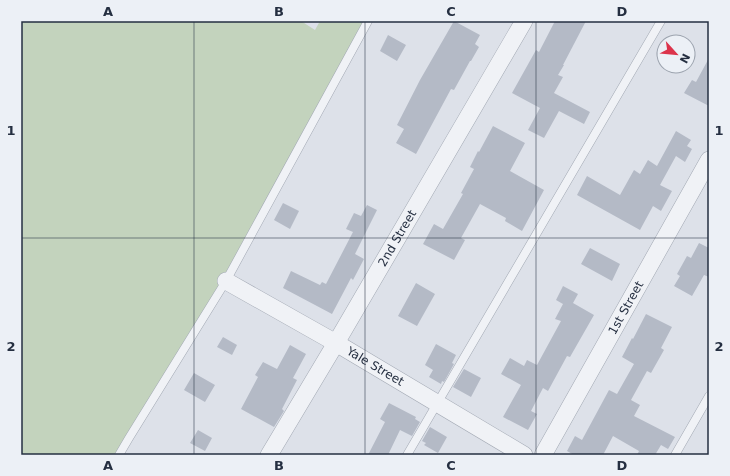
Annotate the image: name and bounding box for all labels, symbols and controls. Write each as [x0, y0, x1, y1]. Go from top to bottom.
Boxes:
text: A [103, 4, 113, 19]
text: B [274, 4, 284, 19]
text: C [446, 4, 456, 19]
text: D [617, 4, 628, 19]
north arrow [656, 34, 696, 74]
text: N [677, 51, 692, 65]
text: 1 [6, 123, 16, 138]
text: 1 [714, 123, 724, 138]
street label: 2nd Street [375, 207, 419, 269]
street label: 1st Street [605, 278, 647, 337]
text: 2 [6, 339, 16, 354]
text: 2 [714, 339, 724, 354]
street label: Yale Street [343, 343, 407, 389]
text: A [103, 458, 113, 473]
text: B [274, 458, 284, 473]
text: C [446, 458, 456, 473]
text: D [617, 458, 628, 473]

